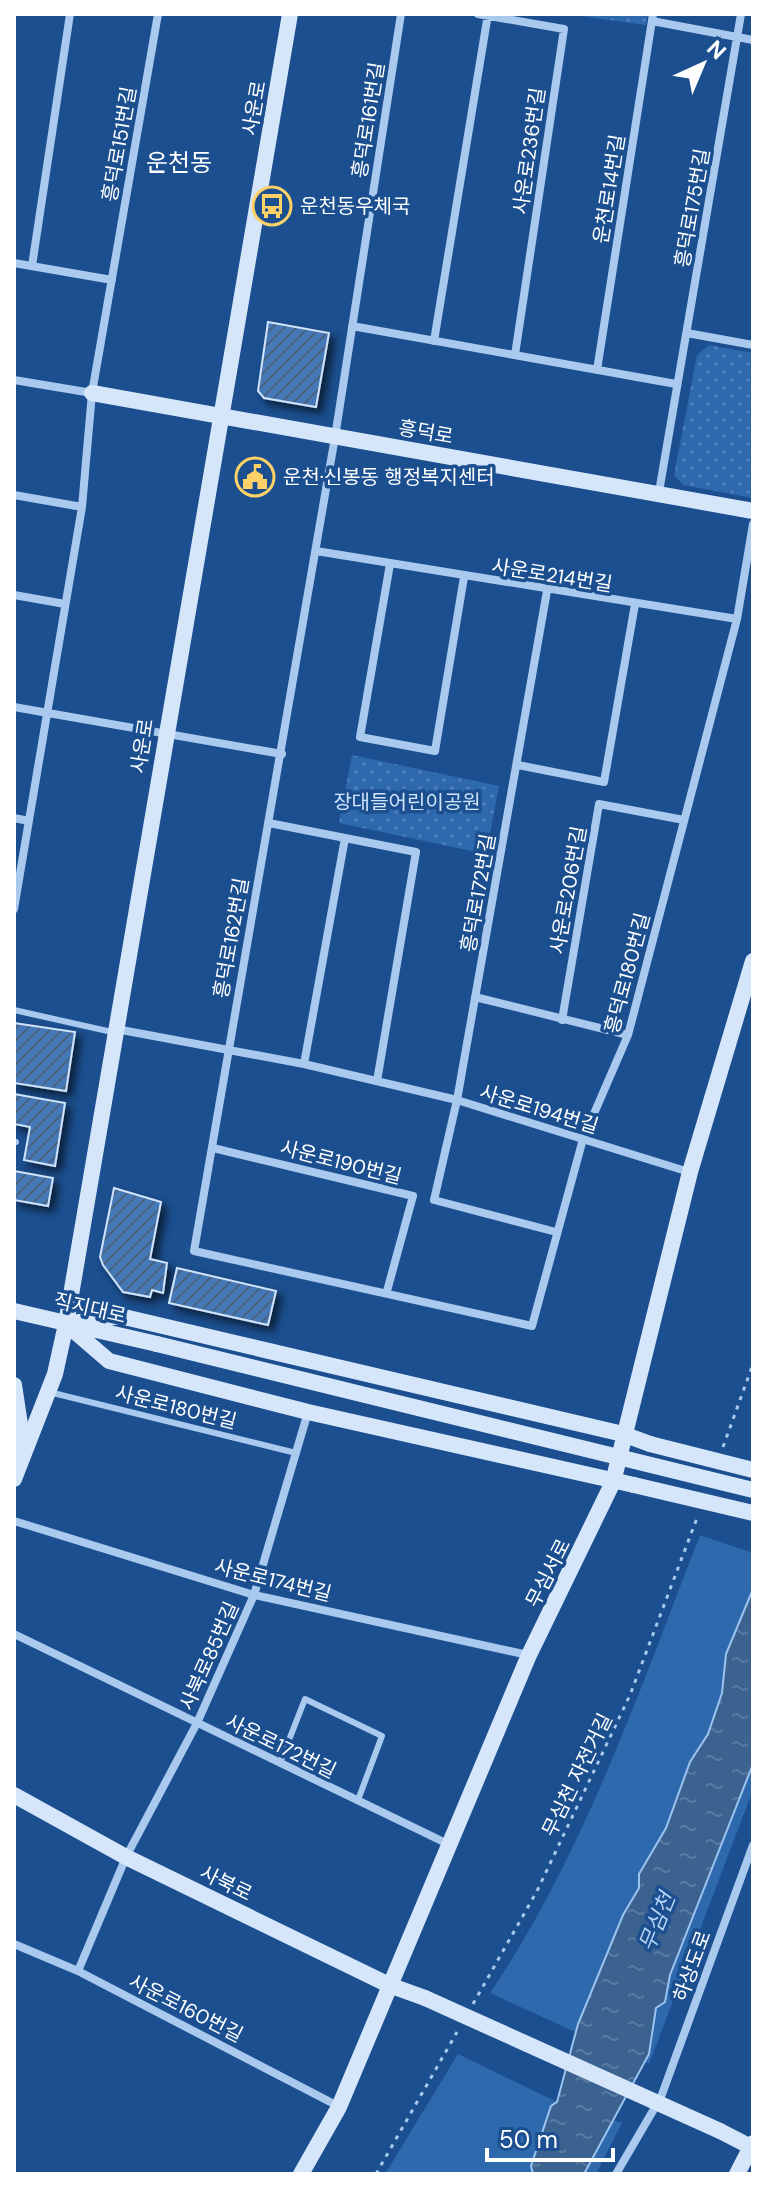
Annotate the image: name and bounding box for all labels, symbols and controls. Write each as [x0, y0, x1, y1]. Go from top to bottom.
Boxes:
north arrow [663, 24, 743, 104]
text: N [701, 34, 732, 66]
street label: 흥덕로161번길 [346, 60, 390, 180]
street label: 사운로 [236, 79, 272, 137]
street label: 흥덕로151번길 [96, 84, 142, 204]
street label: 사운로236번길 [507, 86, 551, 216]
street label: 운천로14번길 [588, 132, 630, 246]
street label: 흥덕로175번길 [669, 146, 715, 270]
district label: 운천동 [146, 147, 212, 178]
bus stop icon: 운천동우체국 [251, 185, 293, 227]
place label: 운천동우체국 [300, 193, 410, 219]
street label: 흥덕로 [397, 414, 455, 450]
public building icon: 운천·신봉동 행정복지센터 [234, 456, 276, 498]
place label: 운천·신봉동 행정복지센터 [283, 464, 495, 490]
street label: 사운로214번길 [490, 553, 614, 597]
street label: 사운로 [125, 717, 159, 775]
park label: 장대들어린이공원 [333, 789, 481, 815]
street label: 사운로206번길 [544, 824, 592, 956]
street label: 흥덕로172번길 [455, 832, 501, 954]
street label: 흥덕로162번길 [208, 876, 254, 1000]
street label: 흥덕로180번길 [598, 910, 656, 1036]
street label: 사운로194번길 [476, 1079, 602, 1139]
street label: 사운로190번길 [277, 1134, 405, 1190]
street label: 직지대로 [51, 1287, 129, 1329]
street label: 사운로180번길 [113, 1379, 239, 1435]
street label: 무심서로 [520, 1534, 576, 1612]
street label: 사운로174번길 [212, 1553, 334, 1607]
street label: 사북로85번길 [173, 1598, 245, 1714]
street label: 사운로172번길 [221, 1708, 341, 1784]
street label: 무심천 자전거길 [536, 1709, 618, 1841]
street label: 사북로 [195, 1859, 257, 1907]
water label: 무심천 [632, 1886, 683, 1956]
street label: 하상도로 [667, 1927, 717, 2005]
street label: 사운로160번길 [125, 1968, 247, 2048]
scale bar [487, 2112, 613, 2162]
text: 50 m [499, 2124, 558, 2155]

